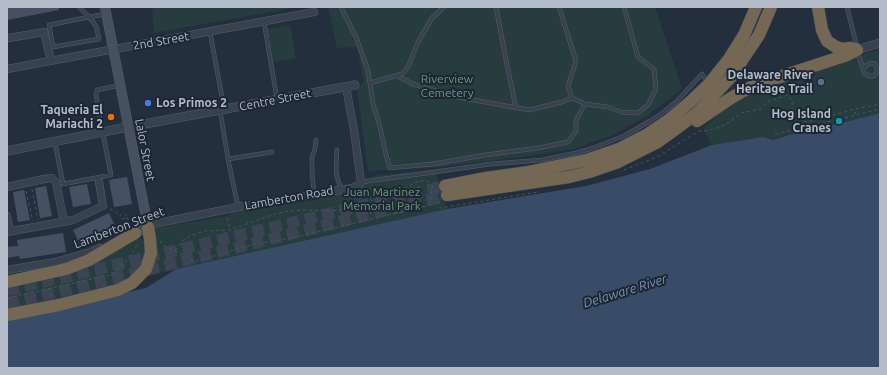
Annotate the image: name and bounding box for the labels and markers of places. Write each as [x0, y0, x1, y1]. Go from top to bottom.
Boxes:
place label: Delaware River Heritage Trail [728, 68, 813, 96]
marker: Delaware River Heritage Trail [816, 77, 826, 87]
place label: Los Primos 2 [156, 96, 227, 110]
marker: Los Primos 2 [143, 98, 153, 108]
place label: Taqueria El Mariachi 2 [41, 103, 103, 131]
place label: Hog Island Cranes [771, 107, 831, 135]
marker: Taqueria El Mariachi 2 [106, 112, 116, 122]
marker: Hog Island Cranes [834, 116, 844, 126]

